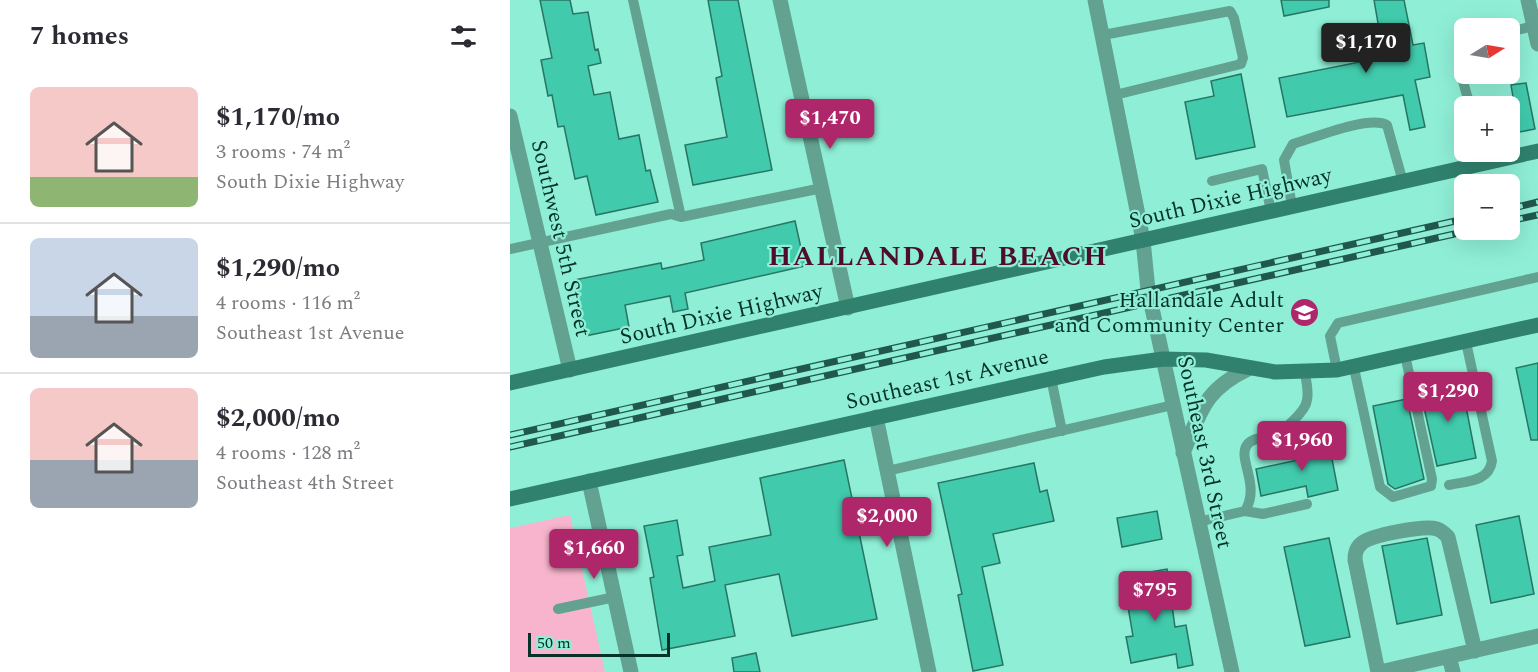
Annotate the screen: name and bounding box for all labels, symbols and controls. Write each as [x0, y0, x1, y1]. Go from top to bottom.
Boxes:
text: 7 homes [30, 16, 129, 56]
north arrow [1454, 18, 1520, 84]
map controls [1454, 18, 1520, 240]
icon: filters [447, 20, 480, 53]
pin: $1,170 [1317, 23, 1415, 74]
text: $1,170 [1335, 27, 1397, 57]
button: + [1454, 96, 1520, 162]
text: $1,170/mo [216, 97, 340, 137]
pin: $1,470 [781, 99, 879, 150]
text: $1,470 [799, 103, 861, 133]
icon: home [78, 111, 150, 183]
text: 3 rooms · 74 m² [216, 137, 350, 167]
street label: Southwest 5th Street [522, 137, 599, 340]
street label: South Dixie Highway [1126, 159, 1336, 238]
text: South Dixie Highway [216, 167, 404, 197]
button: − [1454, 174, 1520, 240]
district label: HALLANDALE BEACH [768, 235, 1108, 278]
text: $1,290/mo [216, 248, 340, 288]
icon: home [78, 262, 150, 334]
street label: South Dixie Highway [617, 275, 827, 354]
place label: Hallandale Adult and Community Center [1055, 284, 1284, 342]
text: 4 rooms · 116 m² [216, 288, 360, 318]
school or university icon: Hallandale Adult and Community Center [1289, 296, 1321, 328]
text: Southeast 1st Avenue [216, 318, 404, 348]
street label: Southeast 1st Avenue [843, 340, 1052, 419]
street label: Southeast 3rd Street [1168, 353, 1241, 552]
pin: $1,290 [1399, 372, 1497, 423]
text: $1,290 [1417, 376, 1479, 406]
text: $2,000/mo [216, 398, 340, 438]
icon: home [78, 412, 150, 484]
pin: $1,960 [1253, 421, 1351, 472]
text: $1,960 [1271, 425, 1333, 455]
text: 4 rooms · 128 m² [216, 438, 360, 468]
text: Southeast 4th Street [216, 468, 394, 498]
pin: $2,000 [838, 497, 936, 548]
text: $2,000 [856, 501, 918, 531]
pin: $1,660 [545, 529, 643, 580]
text: $1,660 [563, 533, 625, 563]
pin: $795 [1119, 571, 1191, 622]
text: $795 [1133, 575, 1177, 605]
scale bar [528, 630, 670, 658]
text: 50 m [537, 631, 571, 655]

